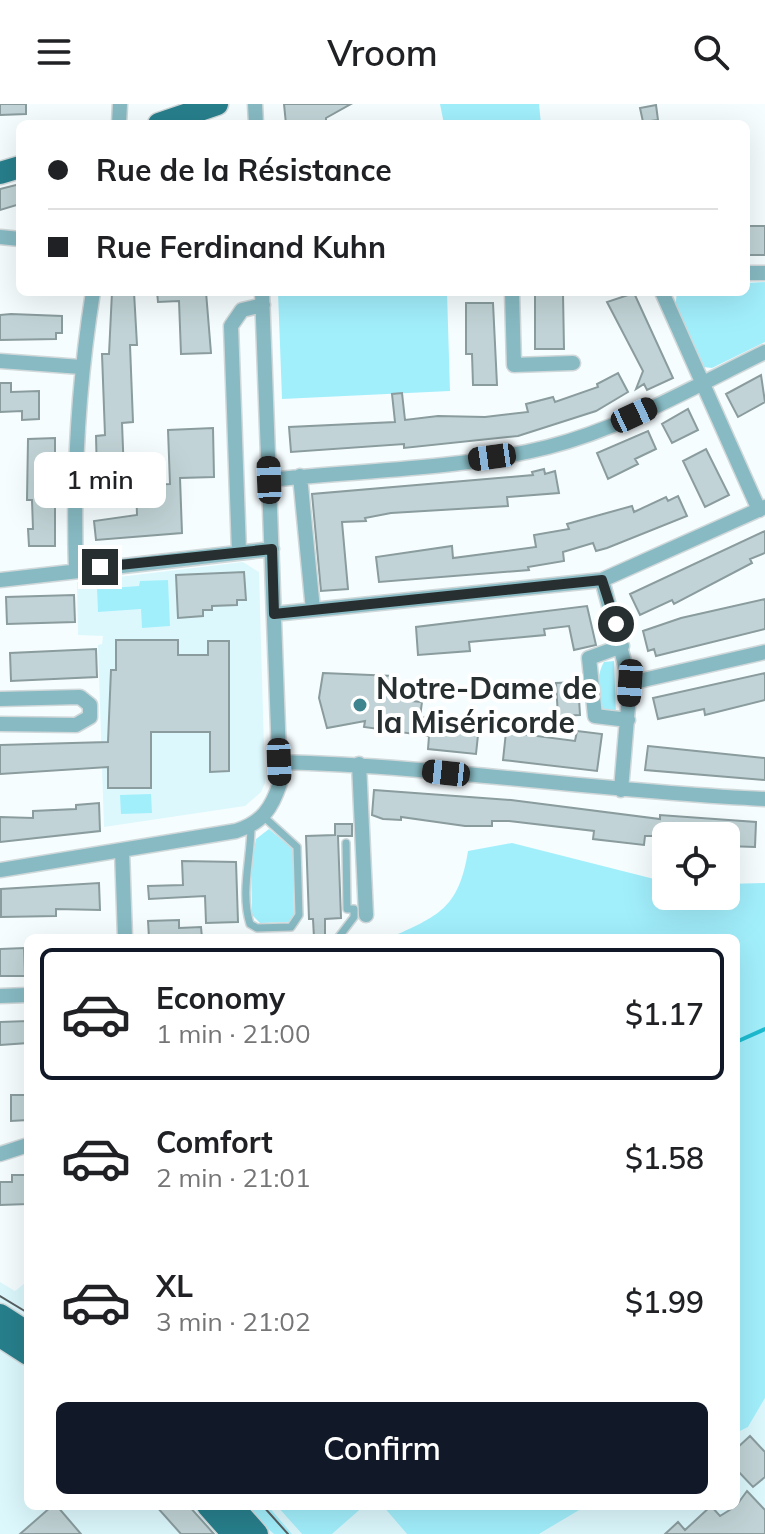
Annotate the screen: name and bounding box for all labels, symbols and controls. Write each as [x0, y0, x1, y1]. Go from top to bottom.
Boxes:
icon: menu [32, 30, 76, 74]
text: Vroom [327, 30, 438, 75]
icon: search [689, 30, 733, 74]
text: Rue de la Résistance [96, 151, 392, 189]
text: Rue Ferdinand Kuhn [96, 228, 386, 266]
car [607, 394, 661, 436]
car [467, 442, 517, 472]
callout: 1 min [34, 451, 166, 507]
car [256, 456, 282, 504]
text: 1 min [66, 463, 134, 496]
route end [82, 549, 118, 585]
route start [598, 606, 634, 642]
car [616, 658, 644, 708]
place label: Notre-Dame de la Miséricorde [376, 669, 597, 741]
marker: Notre-Dame de la Miséricorde [351, 696, 369, 714]
car [266, 738, 292, 786]
car [421, 759, 471, 787]
map controls [652, 822, 740, 910]
button: locate [652, 822, 740, 910]
icon: car [60, 978, 132, 1050]
text: Economy [156, 979, 285, 1017]
text: $1.17 [625, 995, 704, 1033]
text: 1 min · 21:00 [156, 1017, 311, 1050]
icon: car [60, 1122, 132, 1194]
text: Comfort [156, 1123, 273, 1161]
text: $1.58 [625, 1139, 704, 1177]
text: 2 min · 21:01 [156, 1161, 311, 1194]
icon: car [60, 1266, 132, 1338]
text: XL [156, 1267, 193, 1305]
text: $1.99 [625, 1283, 704, 1321]
text: 3 min · 21:02 [156, 1305, 311, 1338]
button: Confirm [56, 1402, 708, 1494]

